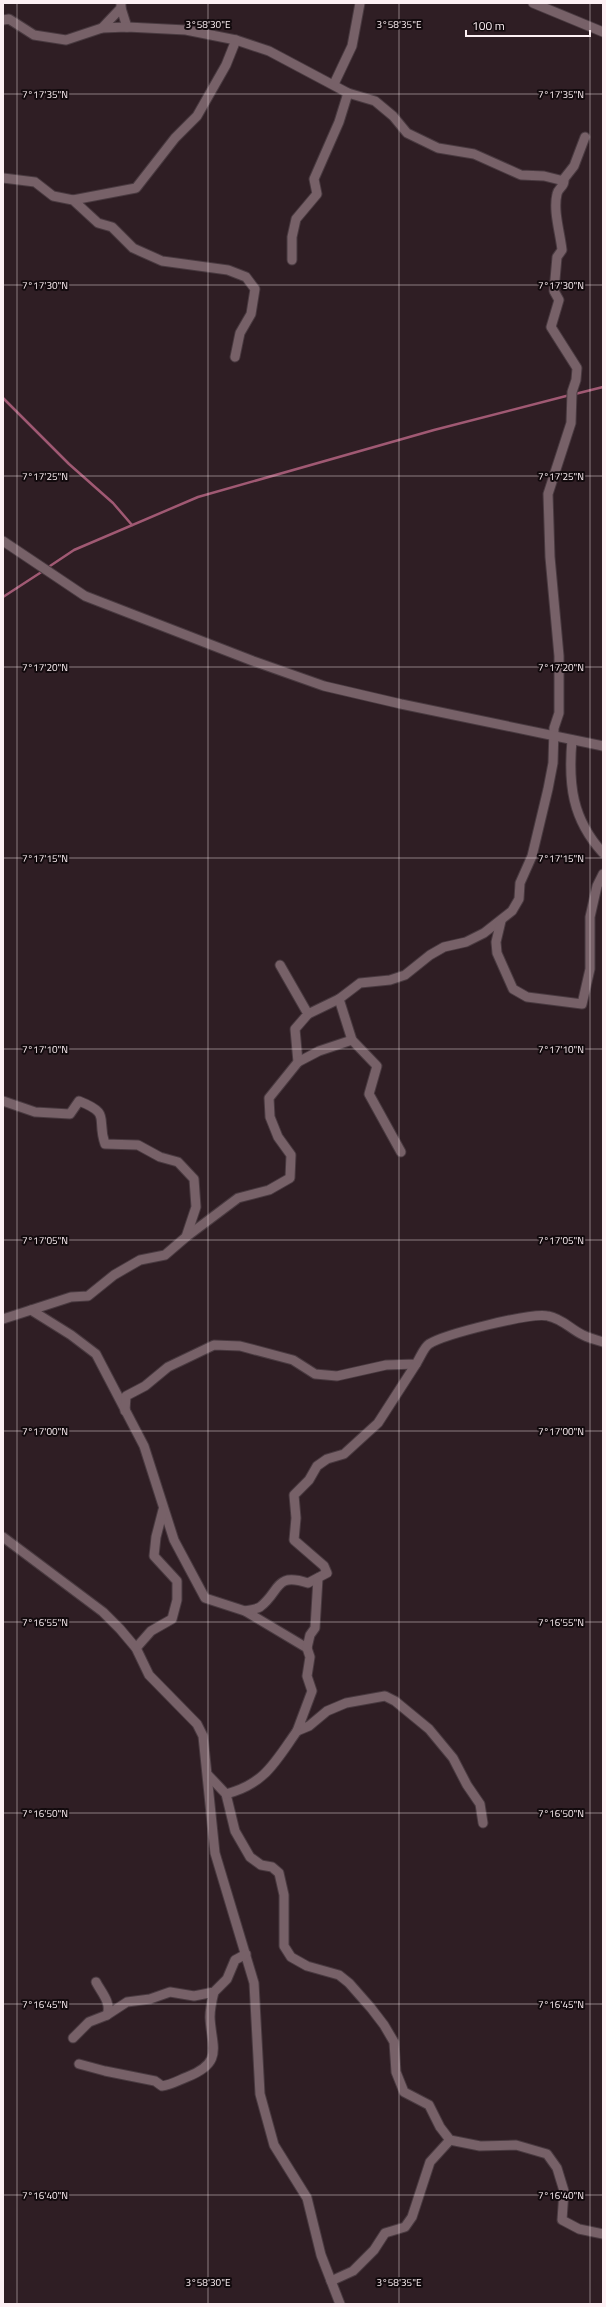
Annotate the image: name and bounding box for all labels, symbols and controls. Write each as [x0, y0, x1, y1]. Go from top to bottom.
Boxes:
scale bar [466, 12, 590, 38]
text: 100 m [472, 16, 505, 35]
text: 3°58'30"E [186, 17, 231, 32]
text: 3°58'35"E [377, 17, 422, 32]
text: 7°17'35"N [22, 87, 68, 102]
text: 7°17'35"N [538, 87, 584, 102]
text: 7°17'30"N [22, 278, 68, 293]
text: 7°17'30"N [538, 278, 584, 293]
text: 7°17'25"N [22, 469, 68, 484]
text: 7°17'25"N [538, 469, 584, 484]
text: 7°17'20"N [22, 660, 68, 675]
text: 7°17'20"N [538, 660, 584, 675]
text: 7°17'15"N [22, 851, 68, 866]
text: 7°17'15"N [538, 851, 584, 866]
text: 7°17'10"N [22, 1042, 68, 1057]
text: 7°17'10"N [538, 1042, 584, 1057]
text: 7°17'05"N [22, 1233, 68, 1248]
text: 7°17'05"N [538, 1233, 584, 1248]
text: 7°17'00"N [22, 1424, 68, 1439]
text: 7°17'00"N [538, 1424, 584, 1439]
text: 7°16'55"N [22, 1615, 68, 1630]
text: 7°16'55"N [538, 1615, 584, 1630]
text: 7°16'50"N [22, 1806, 68, 1821]
text: 7°16'50"N [538, 1806, 584, 1821]
text: 7°16'45"N [22, 1997, 68, 2012]
text: 7°16'45"N [538, 1997, 584, 2012]
text: 7°16'40"N [22, 2188, 68, 2203]
text: 7°16'40"N [538, 2188, 584, 2203]
text: 3°58'30"E [186, 2275, 231, 2290]
text: 3°58'35"E [377, 2275, 422, 2290]

